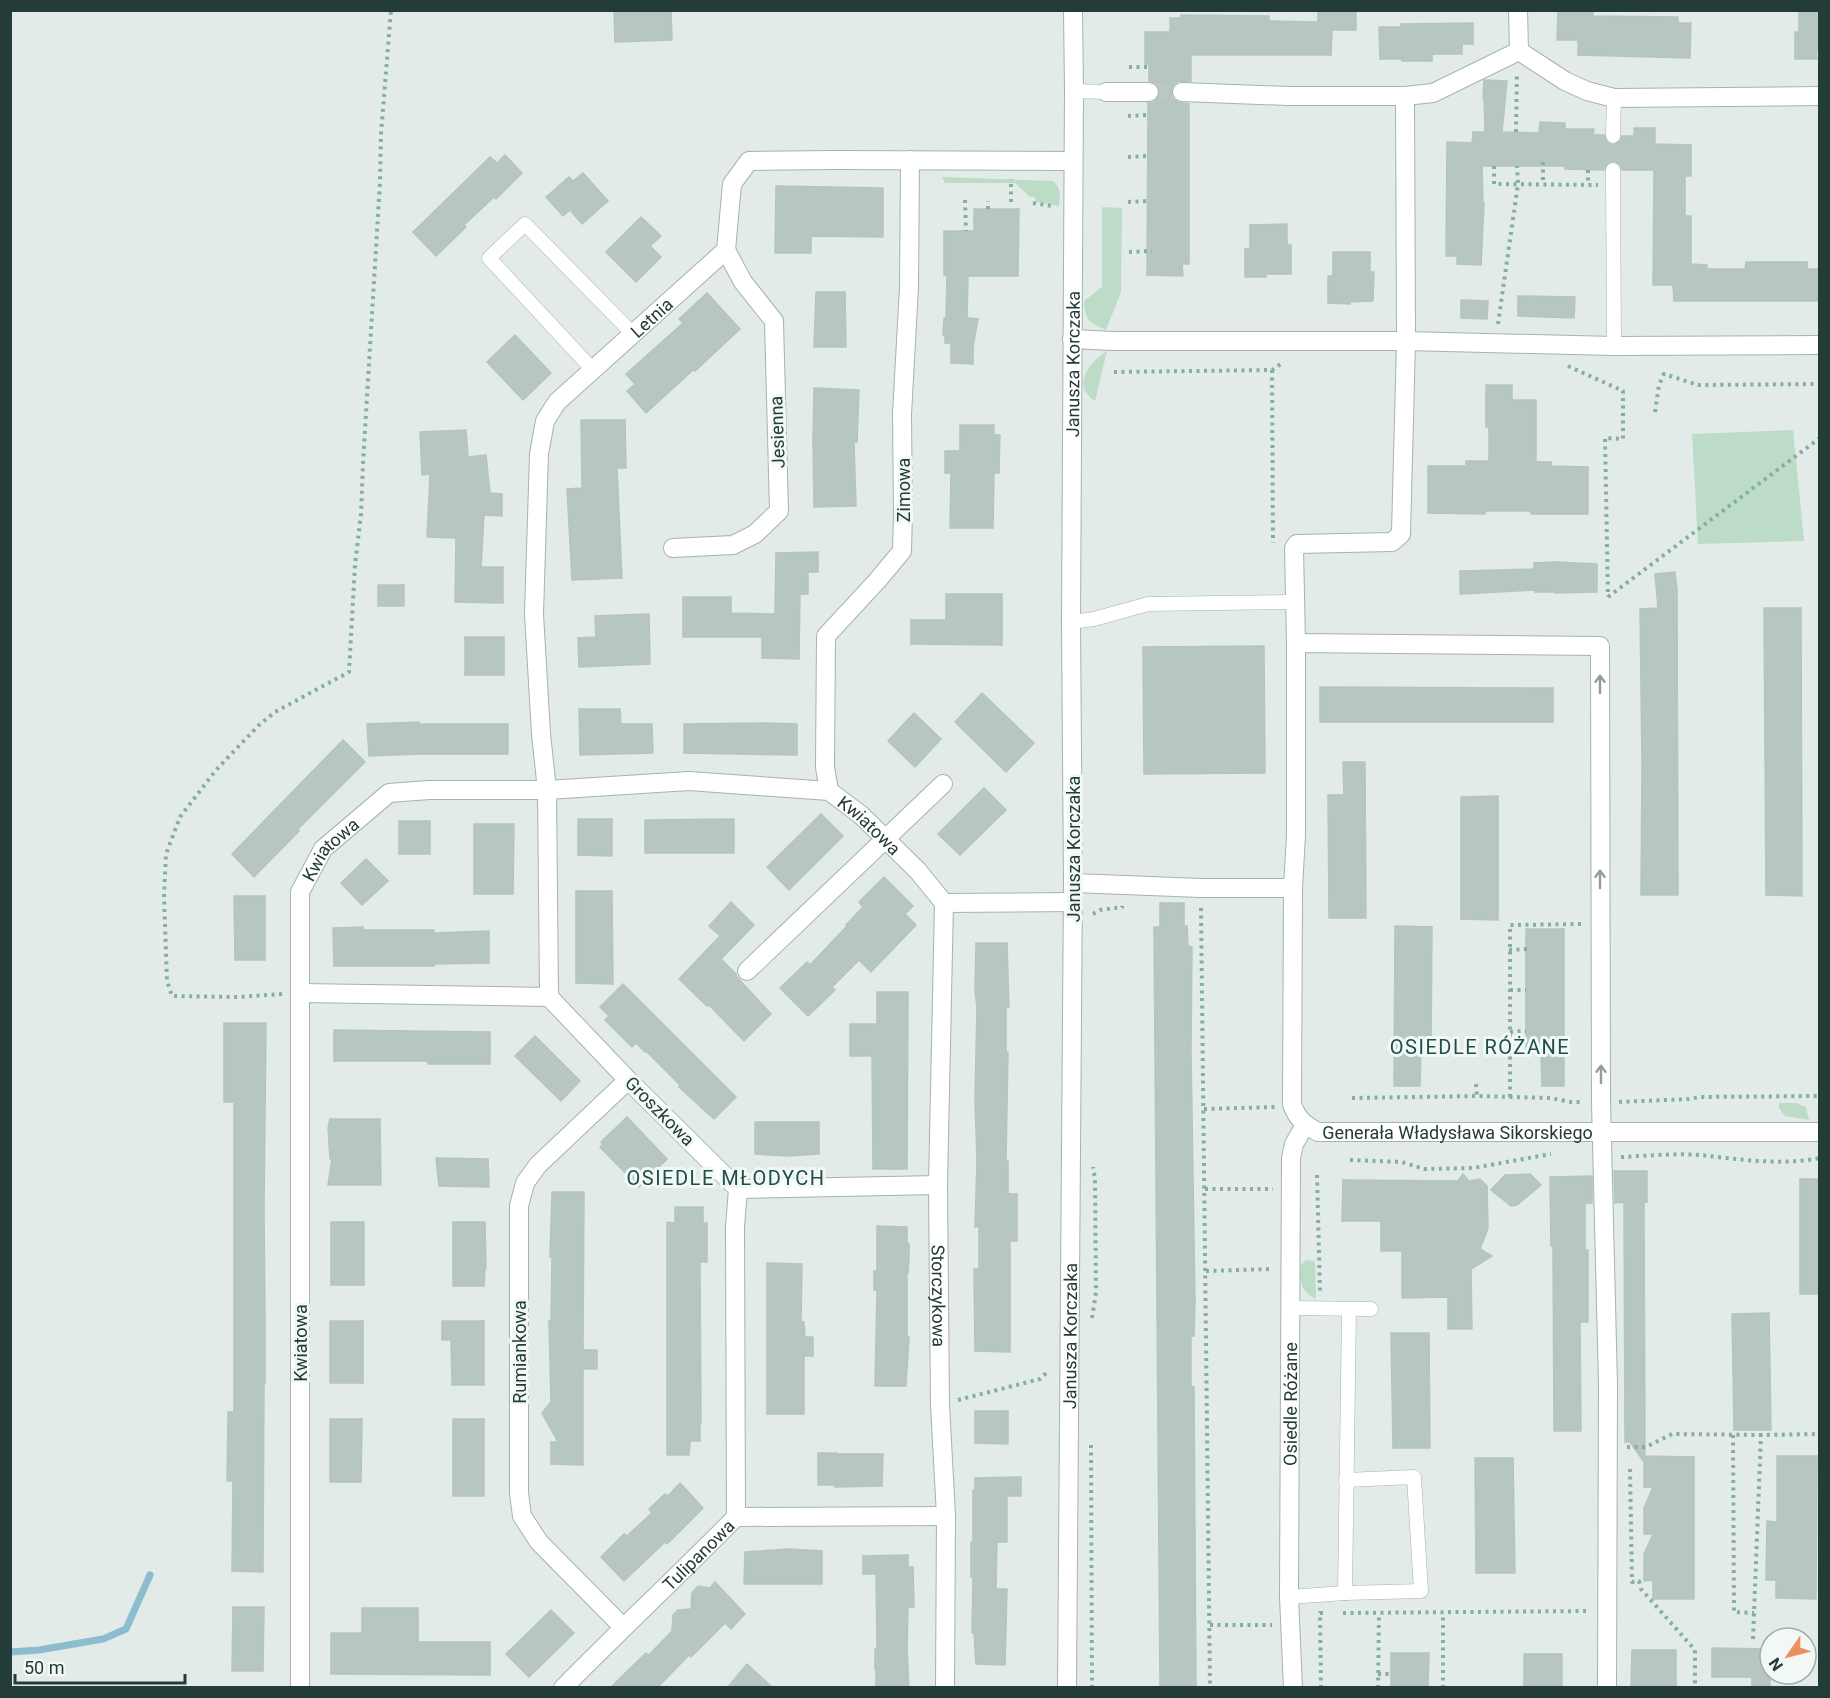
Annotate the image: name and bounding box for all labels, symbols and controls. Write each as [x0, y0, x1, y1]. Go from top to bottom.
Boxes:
street label: Janusza Korczaka [1062, 291, 1083, 437]
street label: Letnia [626, 293, 677, 341]
street label: Jesienna [765, 395, 789, 469]
street label: Zimowa [893, 458, 914, 522]
one-way arrow [1594, 675, 1606, 695]
street label: Janusza Korczaka [1063, 776, 1084, 922]
street label: Kwiatowa [834, 791, 905, 859]
street label: Kwiatowa [297, 813, 363, 885]
one-way arrow [1594, 870, 1606, 890]
district label: OSIEDLE RÓŻANE [1390, 1035, 1570, 1059]
one-way arrow [1595, 1065, 1607, 1085]
street label: Groszkowa [621, 1072, 699, 1150]
street label: Generała Władysława Sikorskiego [1322, 1122, 1593, 1143]
district label: OSIEDLE MŁODYCH [627, 1166, 825, 1190]
street label: Storczykowa [928, 1245, 950, 1347]
street label: Janusza Korczaka [1059, 1263, 1081, 1409]
street label: Rumiankowa [509, 1300, 530, 1404]
street label: Kwiatowa [290, 1304, 311, 1382]
street label: Osiedle Różane [1279, 1342, 1301, 1466]
street label: Tulipanowa [658, 1515, 738, 1594]
north arrow [1758, 1626, 1818, 1686]
scale bar [15, 1647, 184, 1685]
text: N [1765, 1654, 1787, 1674]
text: 50 m [24, 1657, 64, 1678]

